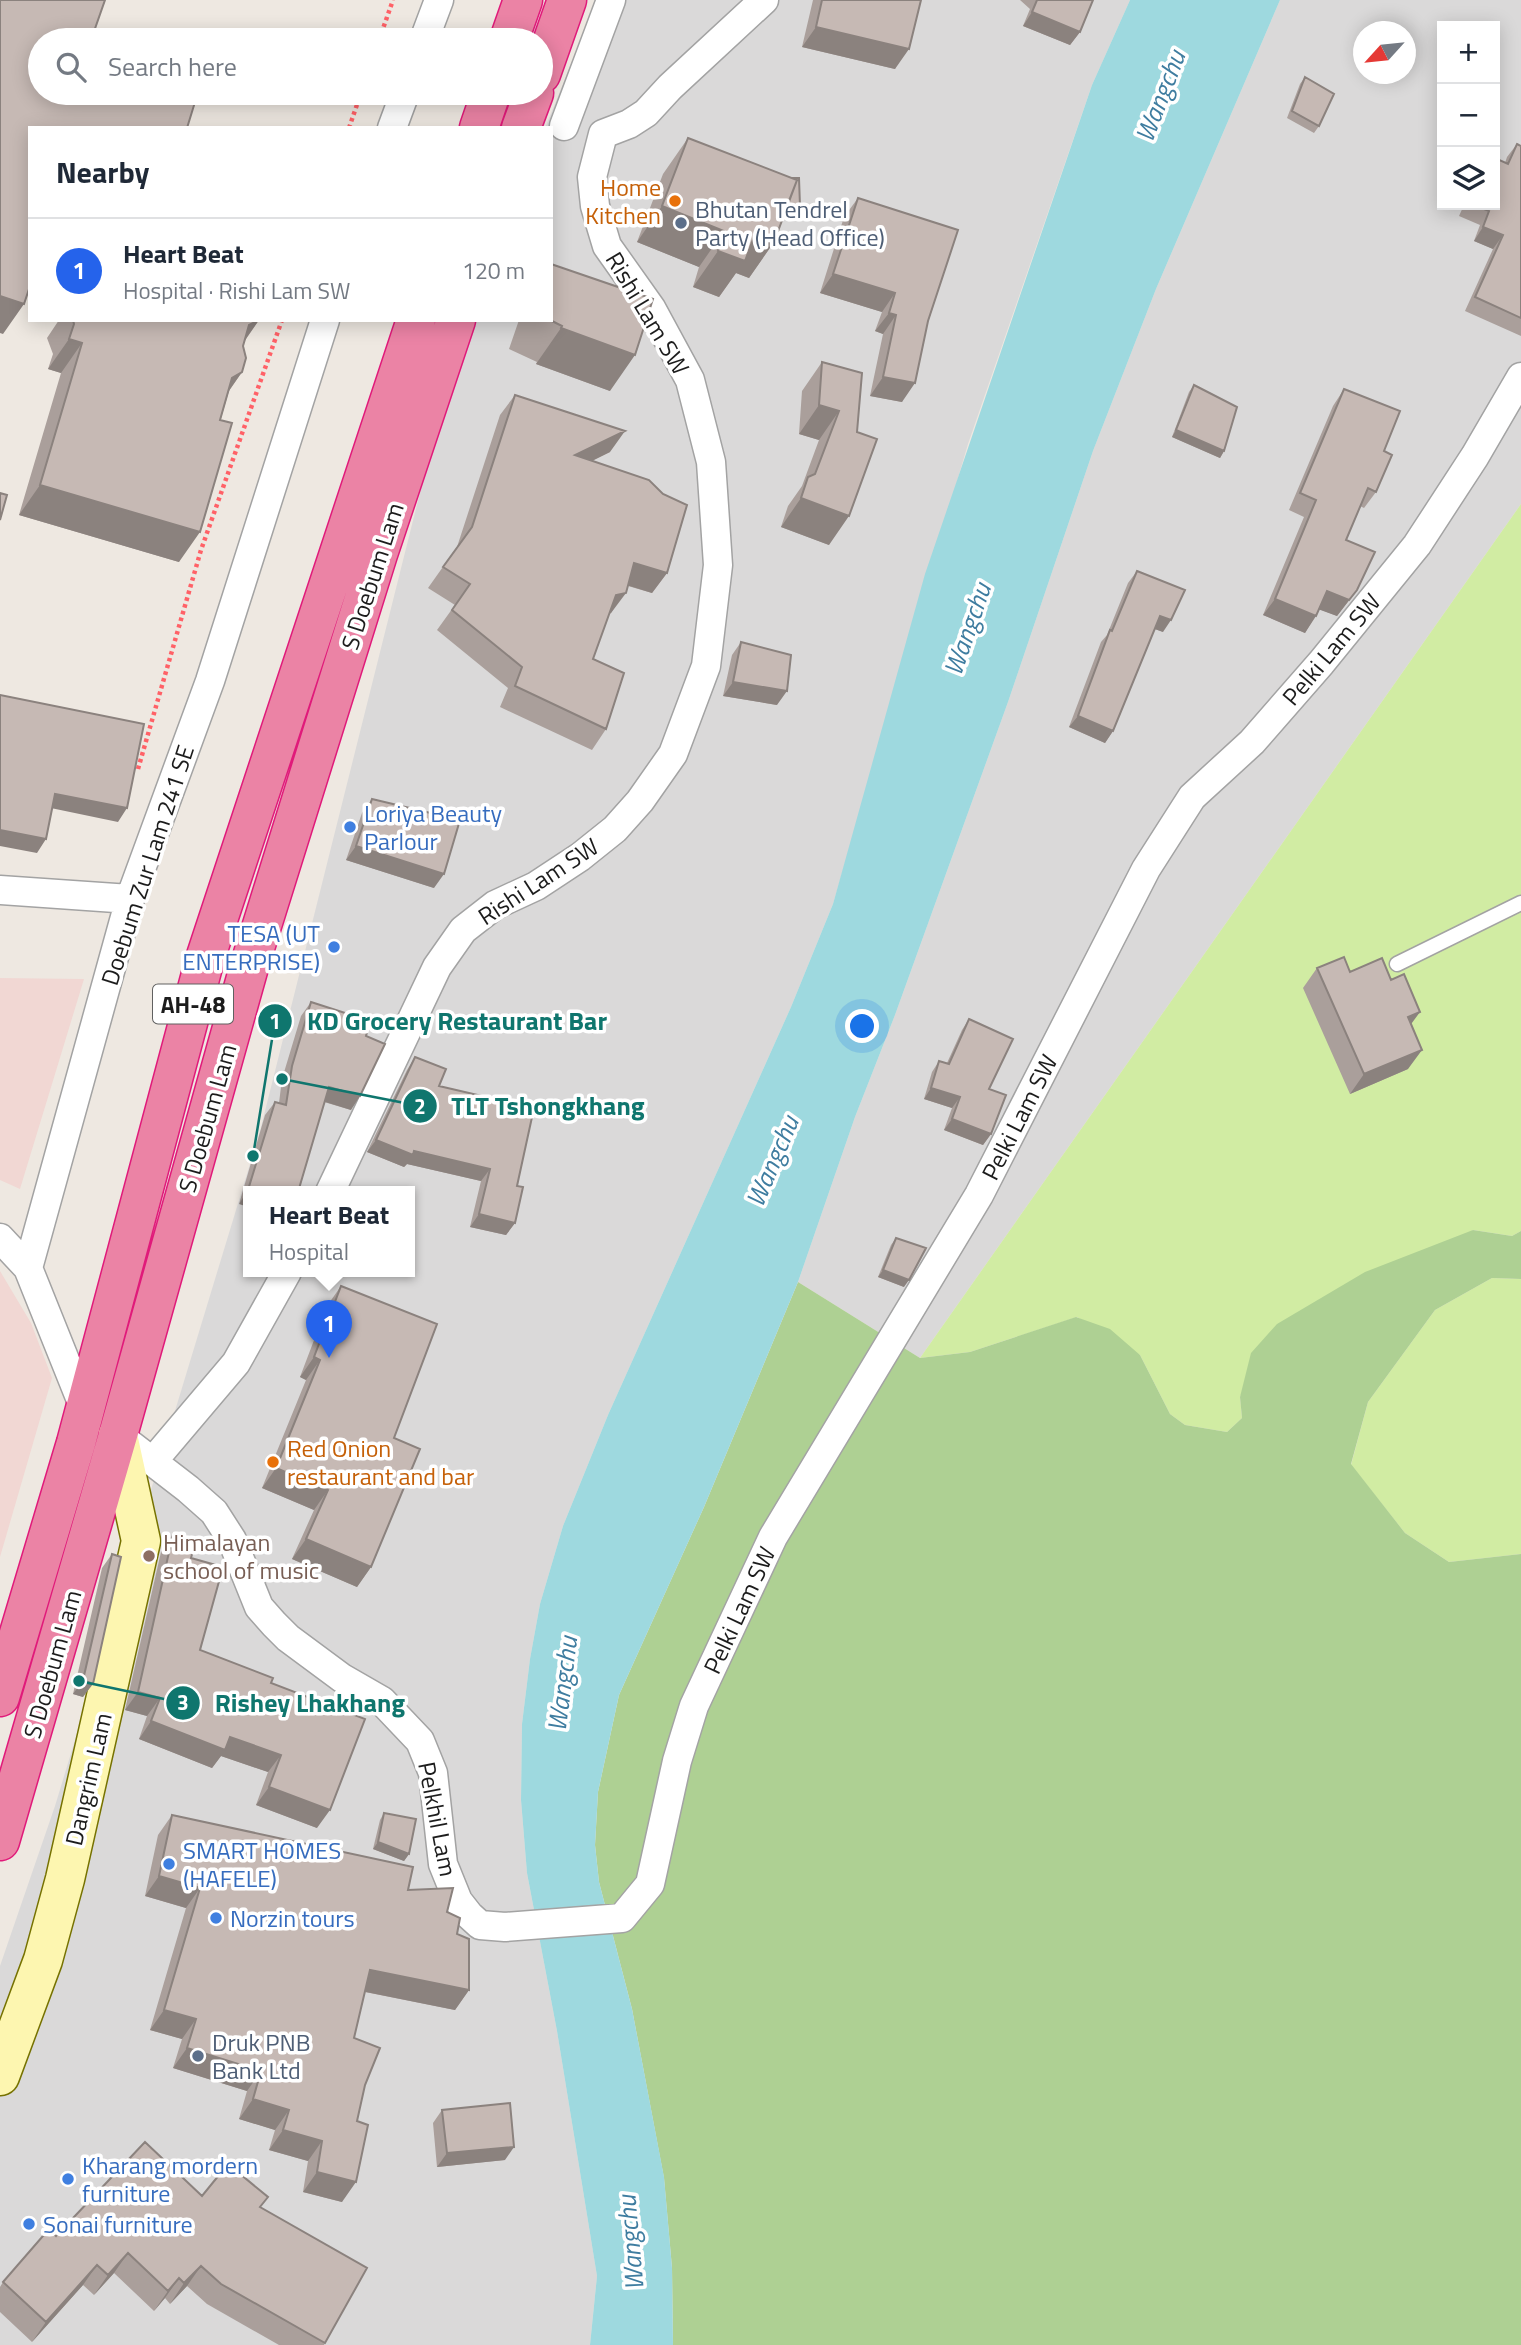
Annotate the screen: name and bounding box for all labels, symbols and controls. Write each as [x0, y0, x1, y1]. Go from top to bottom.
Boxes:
north arrow [1353, 21, 1416, 84]
map controls [1437, 21, 1500, 210]
button: + [1437, 21, 1500, 84]
search box [28, 28, 553, 105]
water label: Wangchu [1125, 43, 1196, 148]
text: Search here [108, 47, 237, 86]
icon: search [52, 48, 90, 86]
button: − [1437, 84, 1500, 147]
button: layers [1437, 147, 1500, 210]
text: Nearby [56, 149, 149, 195]
place label: Home Kitchen [585, 169, 661, 233]
place label: Bhutan Tendrel Party (Head Office) [695, 191, 885, 255]
marker: Home Kitchen [667, 193, 683, 209]
marker: Bhutan Tendrel Party (Head Office) [673, 215, 689, 231]
text: Heart Beat [123, 234, 244, 273]
street label: Rishi Lam SW [597, 245, 699, 381]
text: 1 [73, 253, 85, 288]
text: 120 m [462, 253, 525, 288]
text: Hospital · Rishi Lam SW [123, 273, 350, 308]
street label: S Doebum Lam [331, 498, 413, 654]
water label: Wangchu [933, 576, 1002, 681]
street label: Pelki Lam SW [1273, 585, 1389, 713]
street label: Doebum Zur Lam 241 SE [91, 740, 203, 990]
place label: Loriya Beauty Parlour [364, 795, 502, 859]
marker: Loriya Beauty Parlour [342, 819, 358, 835]
street label: Rishi Lam SW [470, 828, 606, 934]
place label: TESA (UT ENTERPRISE) [182, 915, 320, 979]
marker: TESA (UT ENTERPRISE) [326, 939, 342, 955]
road number: AH-48 [153, 984, 233, 1023]
callout: KD Grocery Restaurant Bar [258, 998, 621, 1045]
text: KD Grocery Restaurant Bar [307, 1001, 607, 1040]
text: 1 [269, 1005, 281, 1037]
your location [845, 1009, 879, 1043]
street label: S Doebum Lam [169, 1040, 245, 1196]
street label: Pelki Lam SW [972, 1048, 1066, 1186]
callout: TLT Tshongkhang [402, 1083, 659, 1130]
text: TLT Tshongkhang [451, 1086, 645, 1125]
text: 2 [414, 1090, 426, 1122]
water label: Wangchu [735, 1108, 809, 1213]
popup [243, 1186, 415, 1277]
text: Heart Beat [269, 1195, 389, 1234]
text: Hospital [269, 1234, 349, 1269]
pin: 1 [306, 1300, 352, 1358]
place label: Red Onion restaurant and bar [287, 1430, 474, 1494]
marker: Red Onion restaurant and bar [265, 1454, 281, 1470]
place label: Himalayan school of music [163, 1524, 319, 1588]
street label: Pelki Lam SW [694, 1540, 784, 1680]
marker: Himalayan school of music [141, 1548, 157, 1564]
street label: S Doebum Lam [14, 1586, 90, 1742]
water label: Wangchu [537, 1632, 587, 1734]
callout: Rishey Lhakhang [166, 1680, 419, 1727]
text: Rishey Lhakhang [215, 1683, 405, 1722]
text: 3 [177, 1686, 189, 1718]
street label: Dangrim Lam [55, 1709, 121, 1849]
street label: Pelkhil Lam [409, 1759, 467, 1879]
place label: SMART HOMES (HAFELE) [183, 1832, 341, 1896]
marker: SMART HOMES (HAFELE) [161, 1856, 177, 1872]
place label: Norzin tours [230, 1900, 355, 1936]
marker: Norzin tours [208, 1910, 224, 1926]
place label: Druk PNB Bank Ltd [212, 2024, 311, 2088]
marker: Druk PNB Bank Ltd [190, 2048, 206, 2064]
place label: Kharang mordern furniture [82, 2147, 258, 2211]
marker: Kharang mordern furniture [60, 2171, 76, 2187]
water label: Wangchu [606, 2192, 654, 2292]
place label: Sonai furniture [43, 2206, 193, 2242]
marker: Sonai furniture [21, 2216, 37, 2232]

